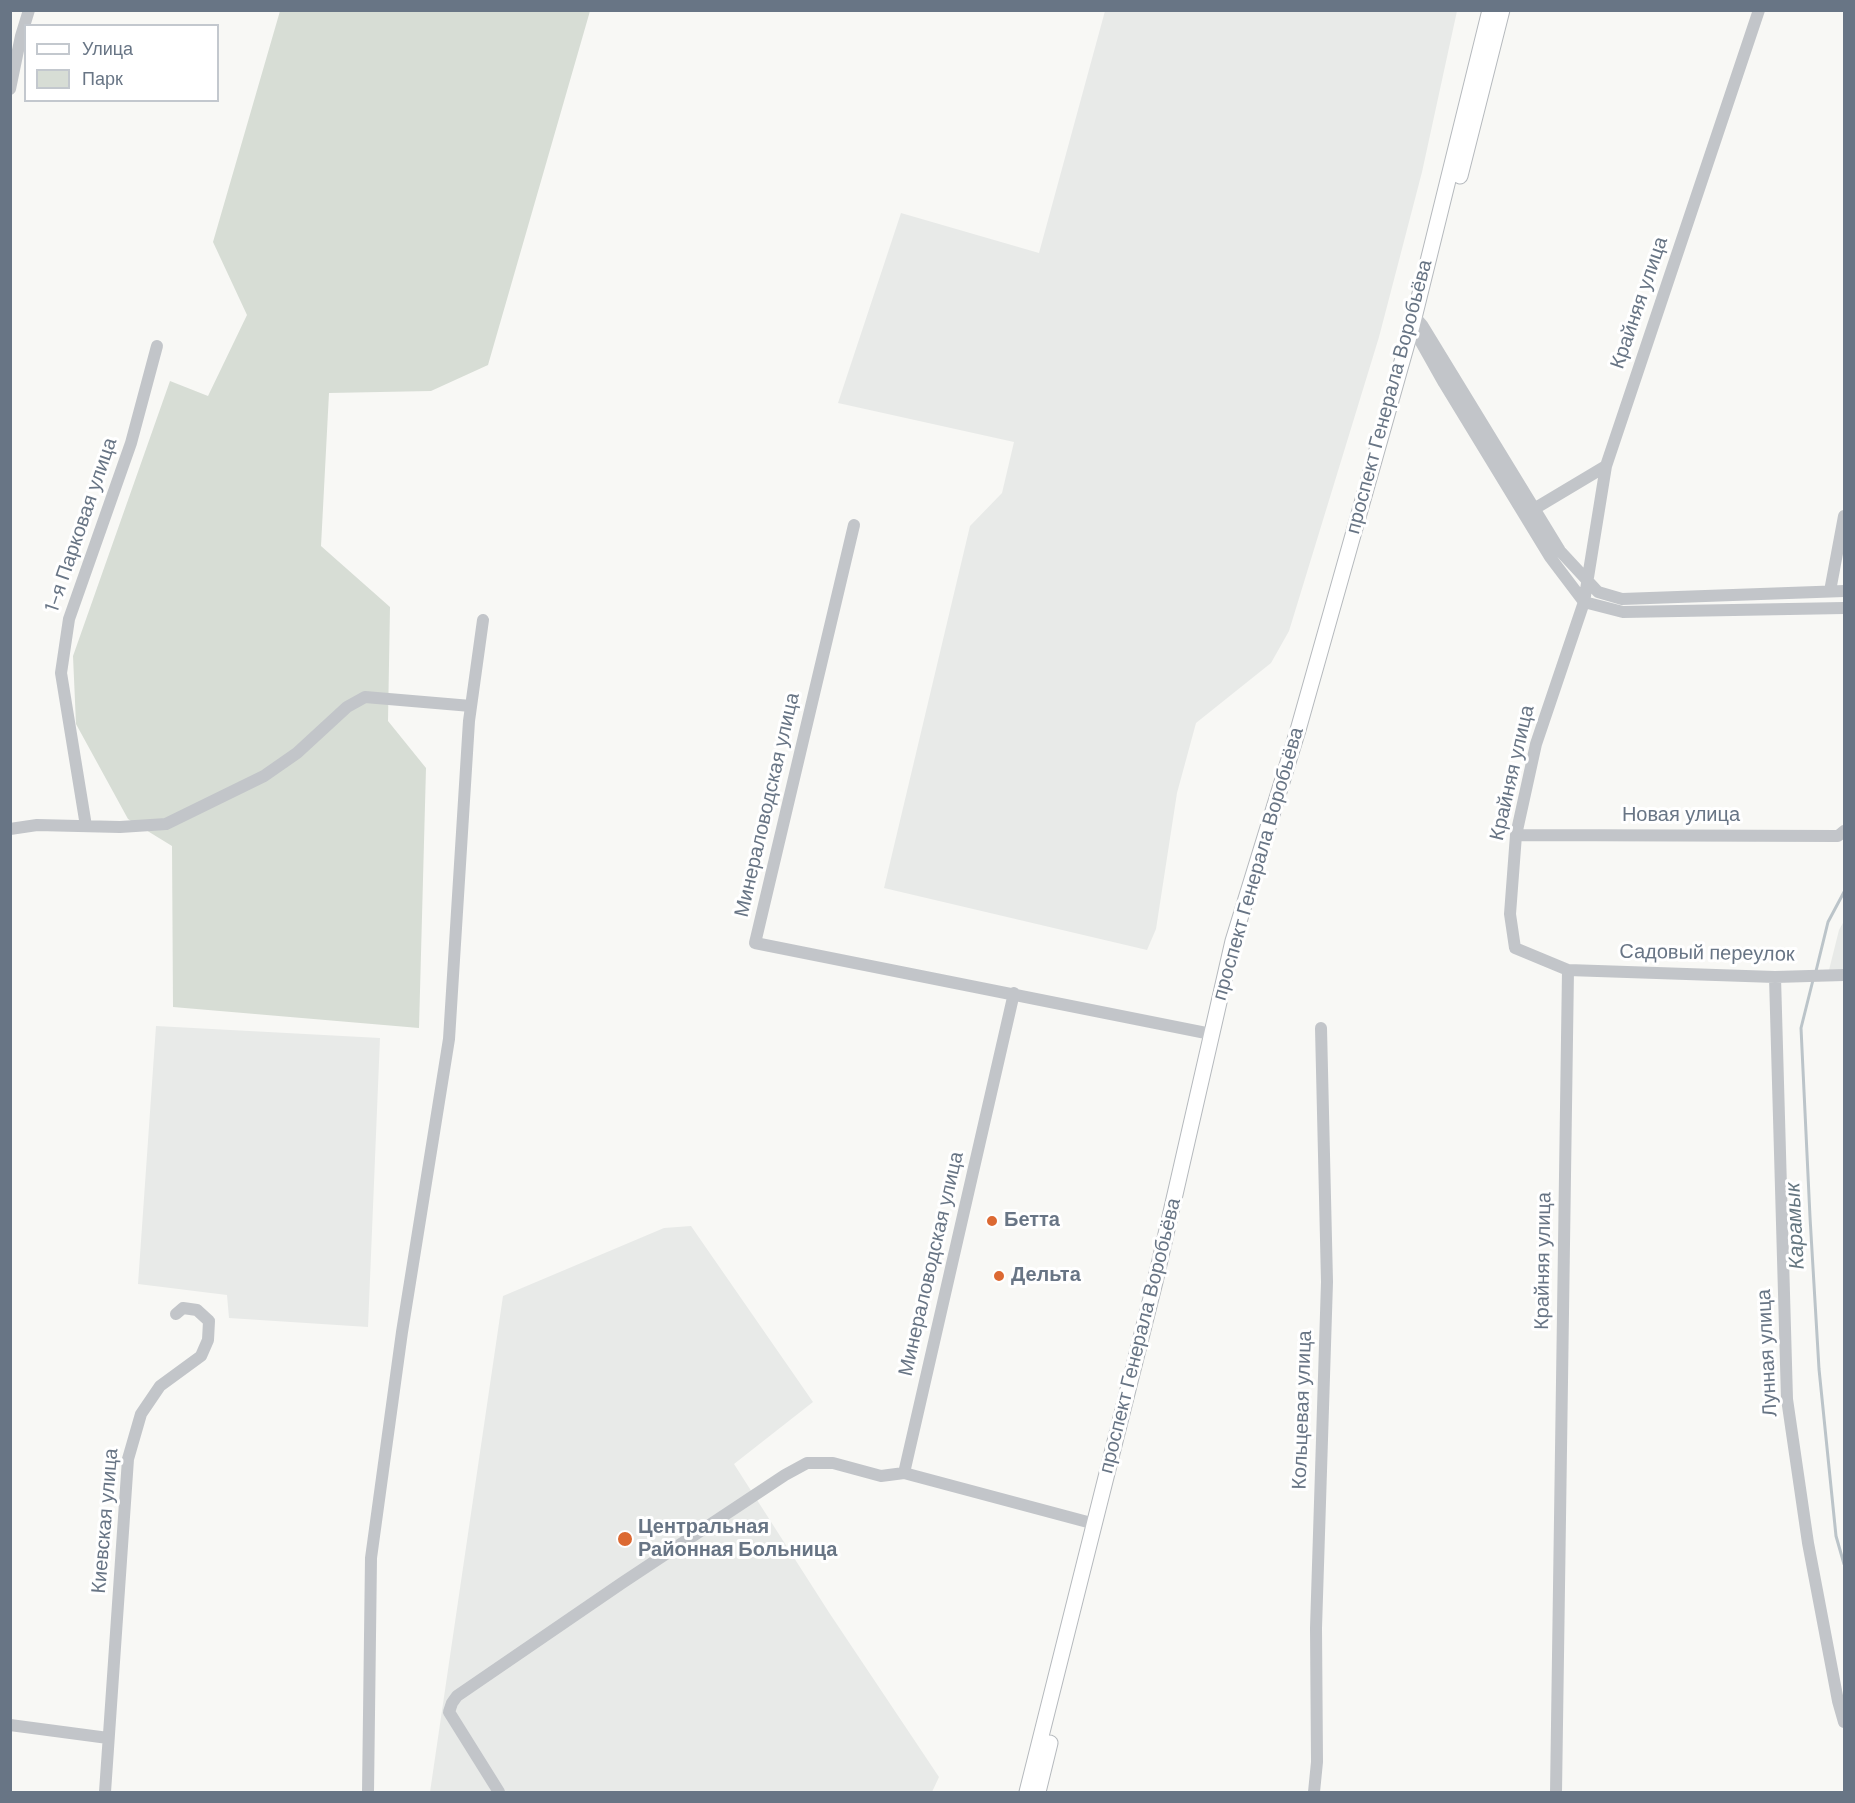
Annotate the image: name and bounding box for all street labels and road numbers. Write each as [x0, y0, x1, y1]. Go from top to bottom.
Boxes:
street label: Крайняя улица [1606, 234, 1674, 372]
street label: проспект Генерала Воробьёва [1342, 257, 1438, 537]
street label: 1-я Парковая улица [41, 435, 123, 615]
street label: Минераловодская улица [730, 691, 806, 919]
street label: Крайняя улица [1486, 703, 1540, 843]
street label: проспект Генерала Воробьёва [1208, 725, 1310, 1003]
street label: Новая улица [1622, 804, 1740, 828]
street label: Садовый переулок [1619, 940, 1795, 968]
street label: Минераловодская улица [894, 1150, 970, 1378]
street label: Крайняя улица [1531, 1192, 1557, 1330]
street label: проспект Генерала Воробьёва [1095, 1196, 1187, 1476]
street label: Лунная улица [1753, 1289, 1783, 1417]
street label: Кольцевая улица [1288, 1330, 1318, 1490]
street label: Киевская улица [88, 1447, 124, 1595]

